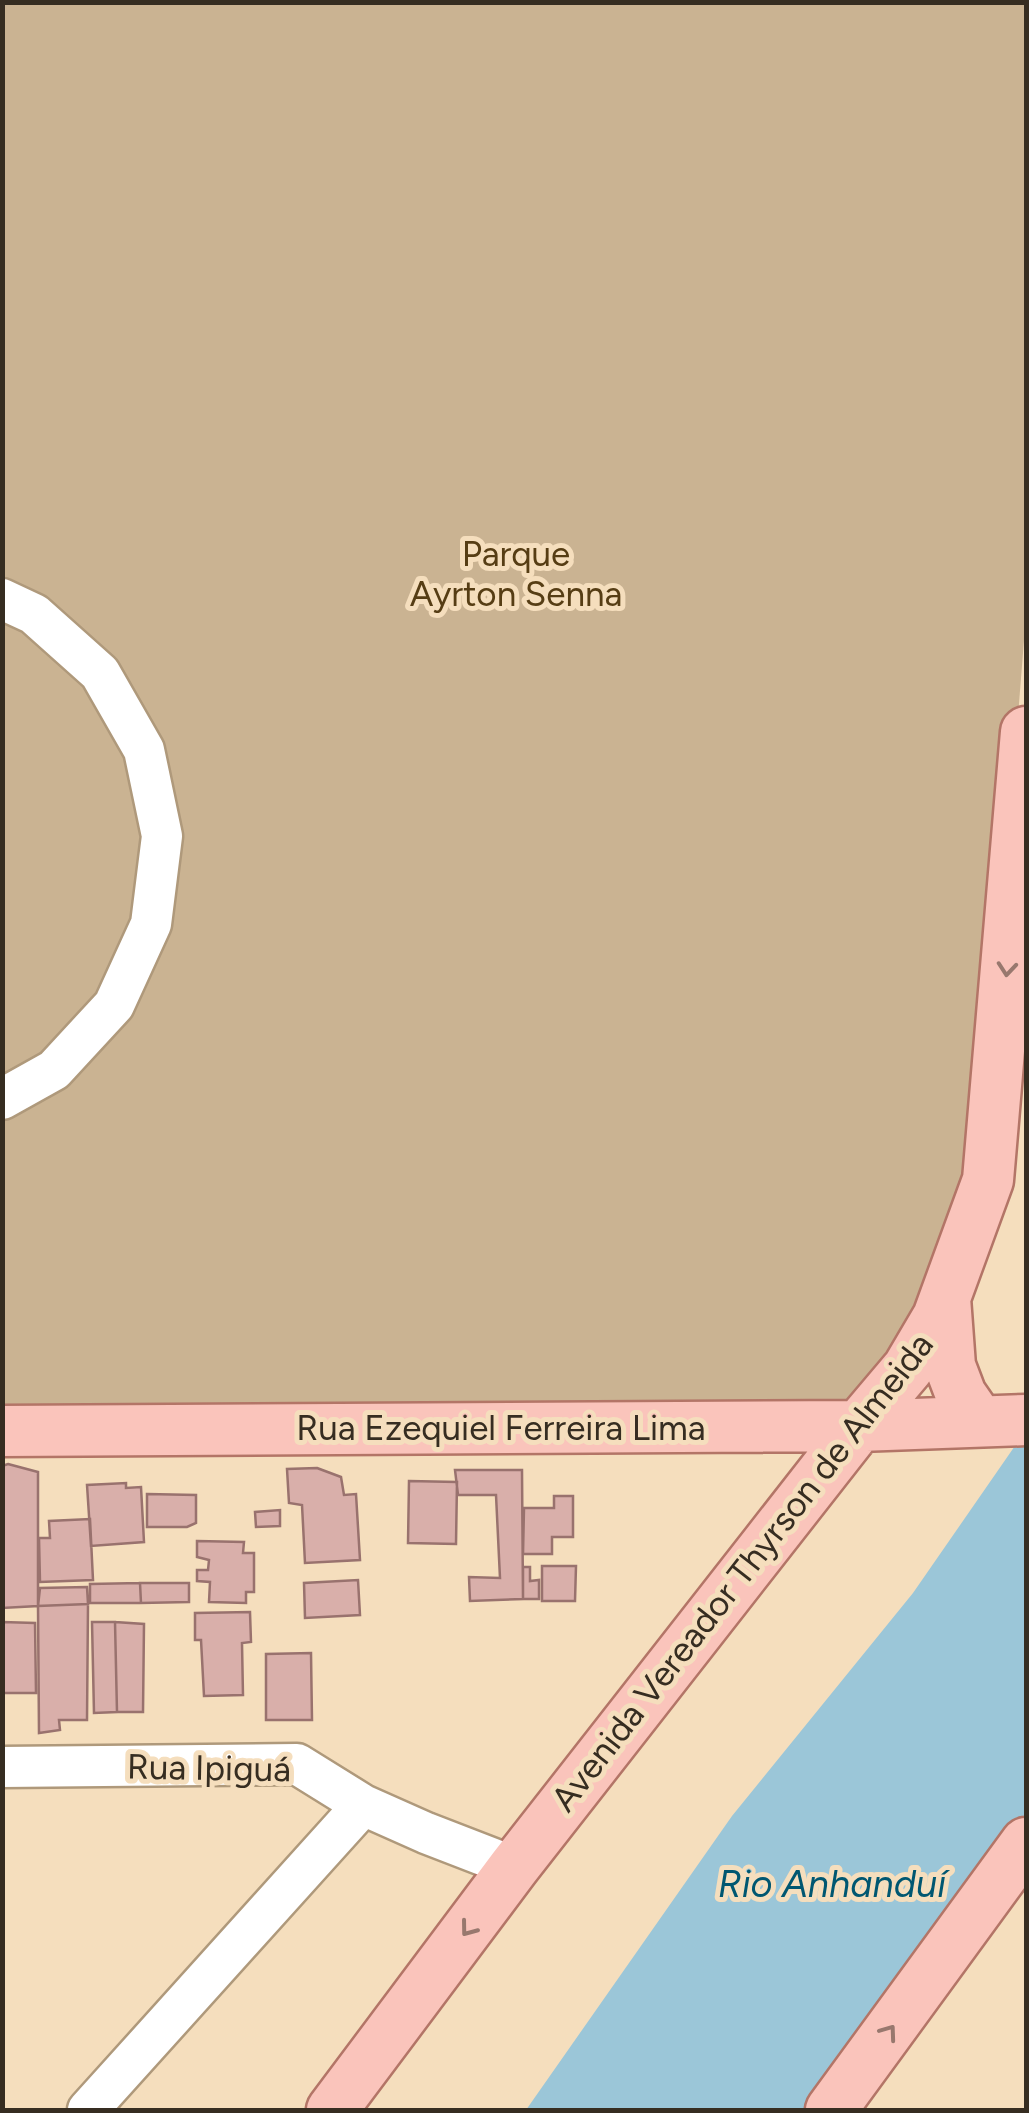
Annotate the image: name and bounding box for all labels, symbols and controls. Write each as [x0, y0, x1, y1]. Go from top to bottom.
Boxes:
park label: Parque Ayrton Senna [410, 533, 622, 615]
one-way arrow [997, 961, 1018, 977]
street label: Avenida Vereador Thyrson de Almeida [542, 1324, 942, 1820]
street label: Rua Ezequiel Ferreira Lima [296, 1407, 706, 1449]
street label: Rua Ipiguá [127, 1746, 291, 1790]
water label: Rio Anhanduí [718, 1861, 950, 1907]
one-way arrow [462, 1918, 479, 1936]
one-way arrow [877, 2025, 894, 2043]

